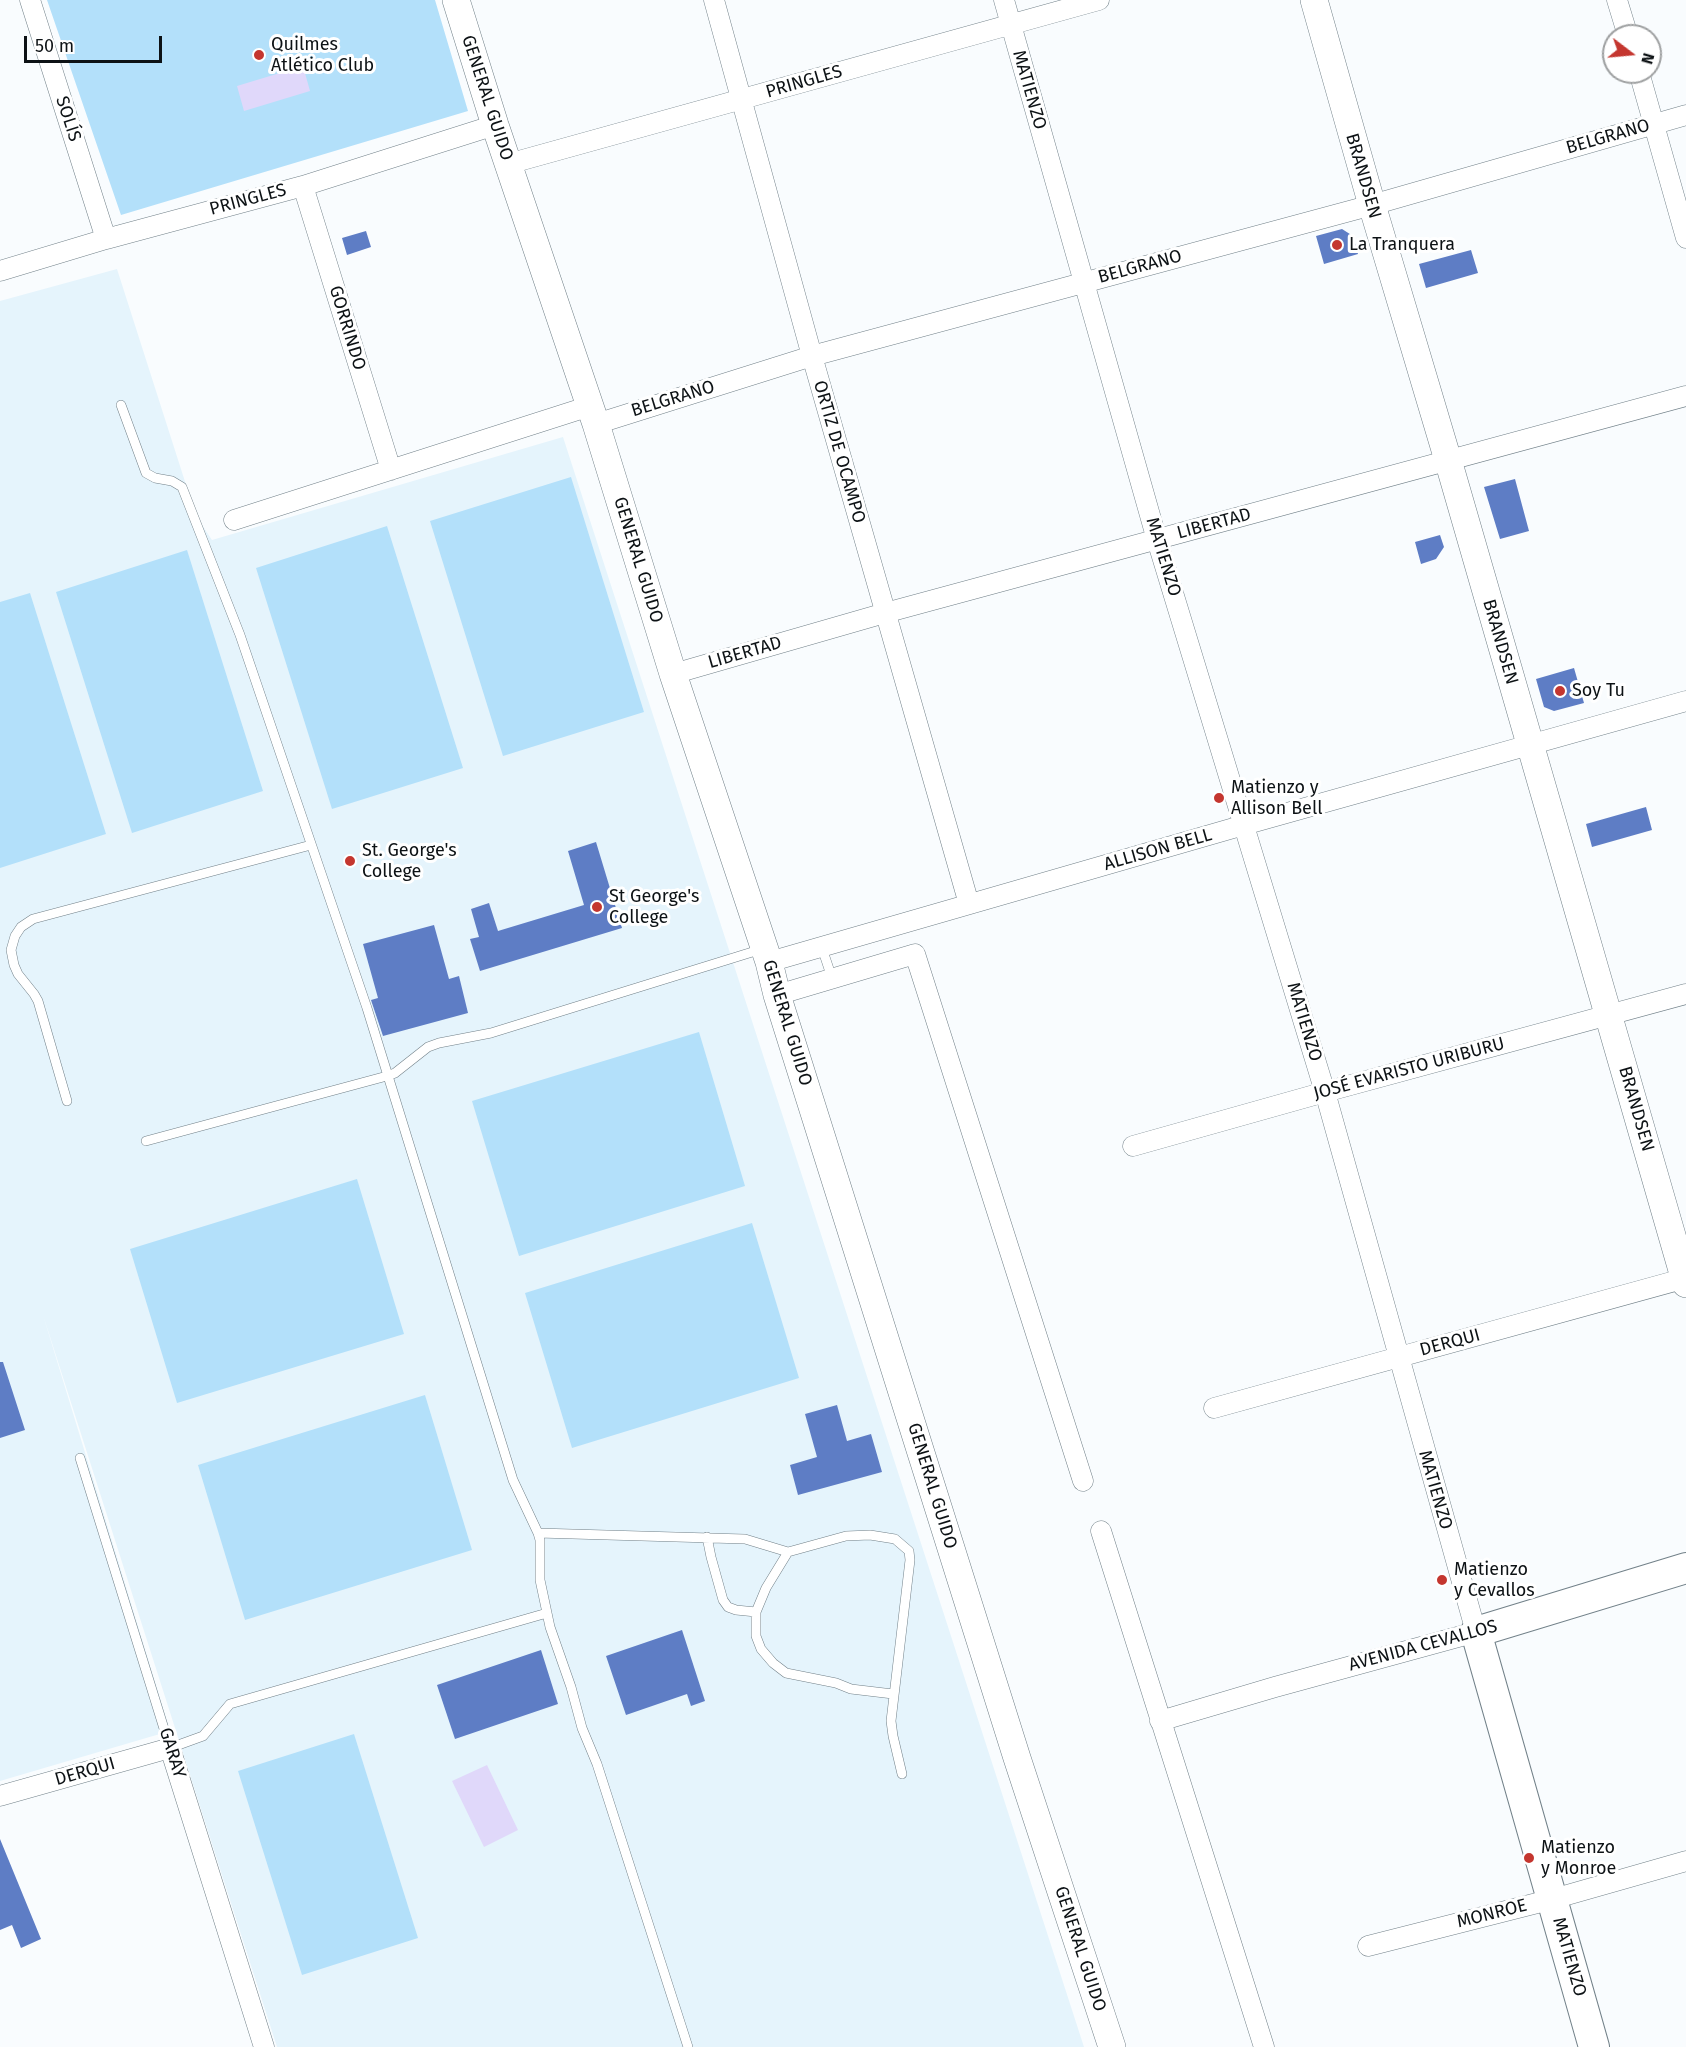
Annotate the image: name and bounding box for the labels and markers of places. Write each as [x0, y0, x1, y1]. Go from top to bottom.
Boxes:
place label: Quilmes Atlético Club [271, 34, 374, 76]
marker: Quilmes Atlético Club [252, 48, 266, 62]
place label: La Tranquera [1349, 234, 1455, 256]
marker: La Tranquera [1330, 238, 1344, 252]
place label: Soy Tu [1572, 680, 1625, 702]
marker: Soy Tu [1553, 684, 1567, 698]
place label: Matienzo y Allison Bell [1231, 777, 1322, 820]
marker: Matienzo y Allison Bell [1212, 791, 1226, 805]
place label: St. George's College [362, 840, 457, 882]
marker: St. George's College [343, 854, 357, 868]
place label: St George's College [609, 886, 699, 928]
marker: St George's College [590, 900, 604, 914]
place label: Matienzo y Cevallos [1454, 1559, 1535, 1602]
marker: Matienzo y Cevallos [1435, 1573, 1449, 1587]
place label: Matienzo y Monroe [1541, 1837, 1616, 1880]
marker: Matienzo y Monroe [1522, 1851, 1536, 1865]

